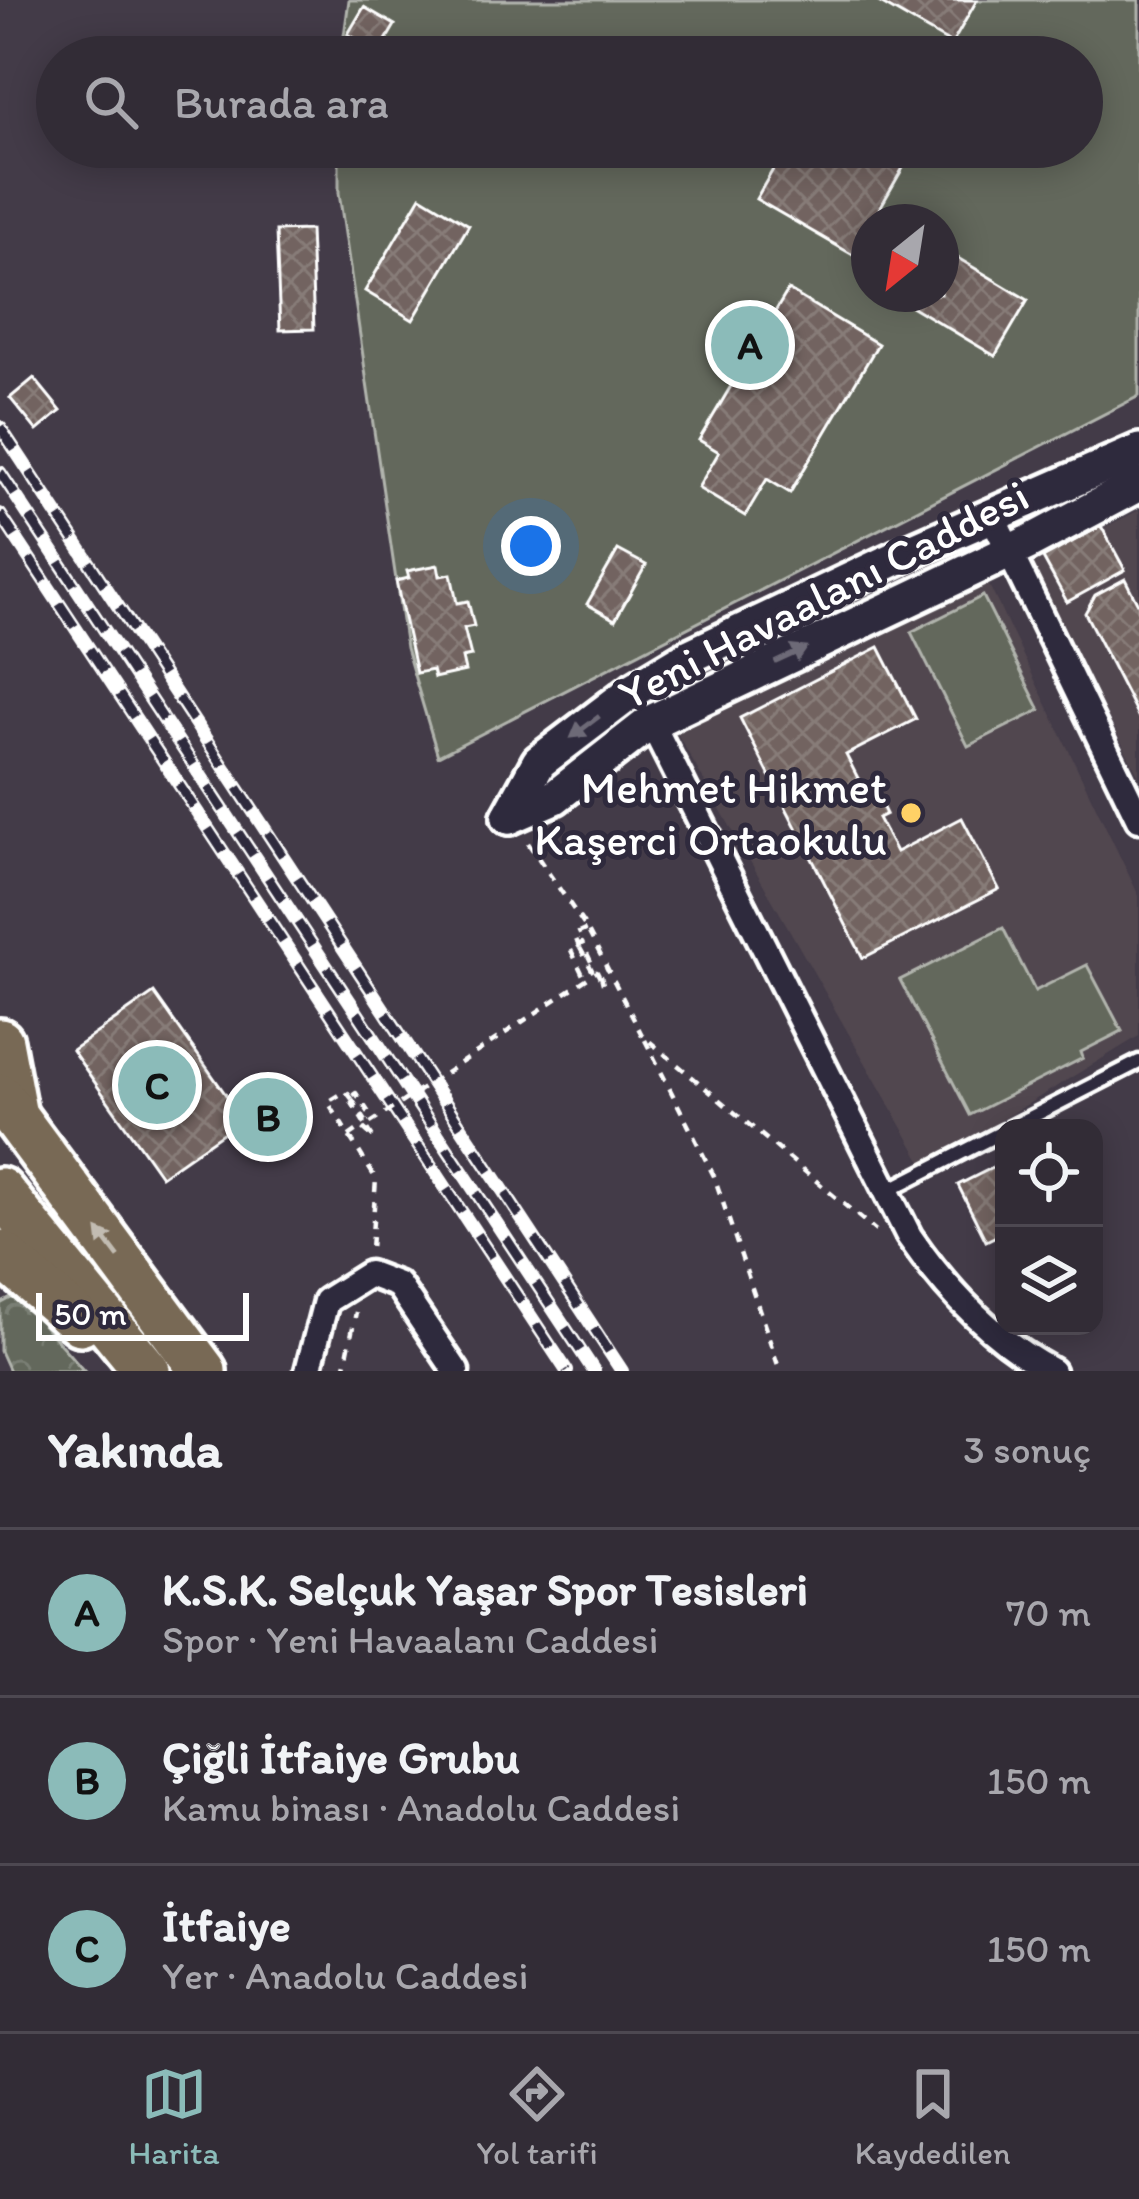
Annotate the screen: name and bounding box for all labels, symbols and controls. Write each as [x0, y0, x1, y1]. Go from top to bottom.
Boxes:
search box [36, 36, 1103, 168]
icon: search [78, 69, 144, 135]
text: Burada ara [174, 75, 389, 129]
north arrow [851, 204, 959, 312]
pin: A [711, 300, 789, 390]
street label: Yeni Havaalanı Caddesi [609, 467, 1037, 721]
your location [501, 516, 561, 576]
one-way arrow [774, 645, 809, 665]
one-way arrow [569, 715, 601, 739]
place label: Mehmet Hikmet Kaşerci Ortaokulu [534, 760, 887, 866]
marker: Mehmet Hikmet Kaşerci Ortaokulu [898, 800, 924, 826]
pin: C [118, 1040, 196, 1130]
pin: B [229, 1072, 307, 1162]
map controls [995, 1119, 1103, 1335]
button: locate [995, 1119, 1103, 1227]
one-way arrow [97, 1227, 121, 1259]
button: layers [995, 1227, 1103, 1335]
scale bar [36, 1287, 249, 1340]
text: 50 m [54, 1294, 127, 1333]
text: Yakında [48, 1419, 222, 1480]
text: 3 sonuç [963, 1426, 1091, 1473]
text: K.S.K. Selçuk Yaşar Spor Tesisleri [162, 1562, 808, 1616]
text: A [75, 1589, 99, 1636]
text: 70 m [1006, 1589, 1091, 1636]
text: Spor · Yeni Havaalanı Caddesi [162, 1616, 658, 1663]
text: Çiğli İtfaiye Grubu [162, 1730, 520, 1784]
text: B [74, 1757, 100, 1804]
text: 150 m [987, 1757, 1091, 1804]
text: Kamu binası · Anadolu Caddesi [162, 1784, 680, 1831]
text: İtfaiye [162, 1898, 291, 1952]
text: C [74, 1925, 100, 1972]
text: 150 m [987, 1925, 1091, 1972]
text: Yer · Anadolu Caddesi [162, 1952, 528, 1999]
tab: Harita [128, 2061, 220, 2172]
tab: Yol tarifi [476, 2061, 598, 2172]
tab: Kaydedilen [855, 2061, 1011, 2172]

